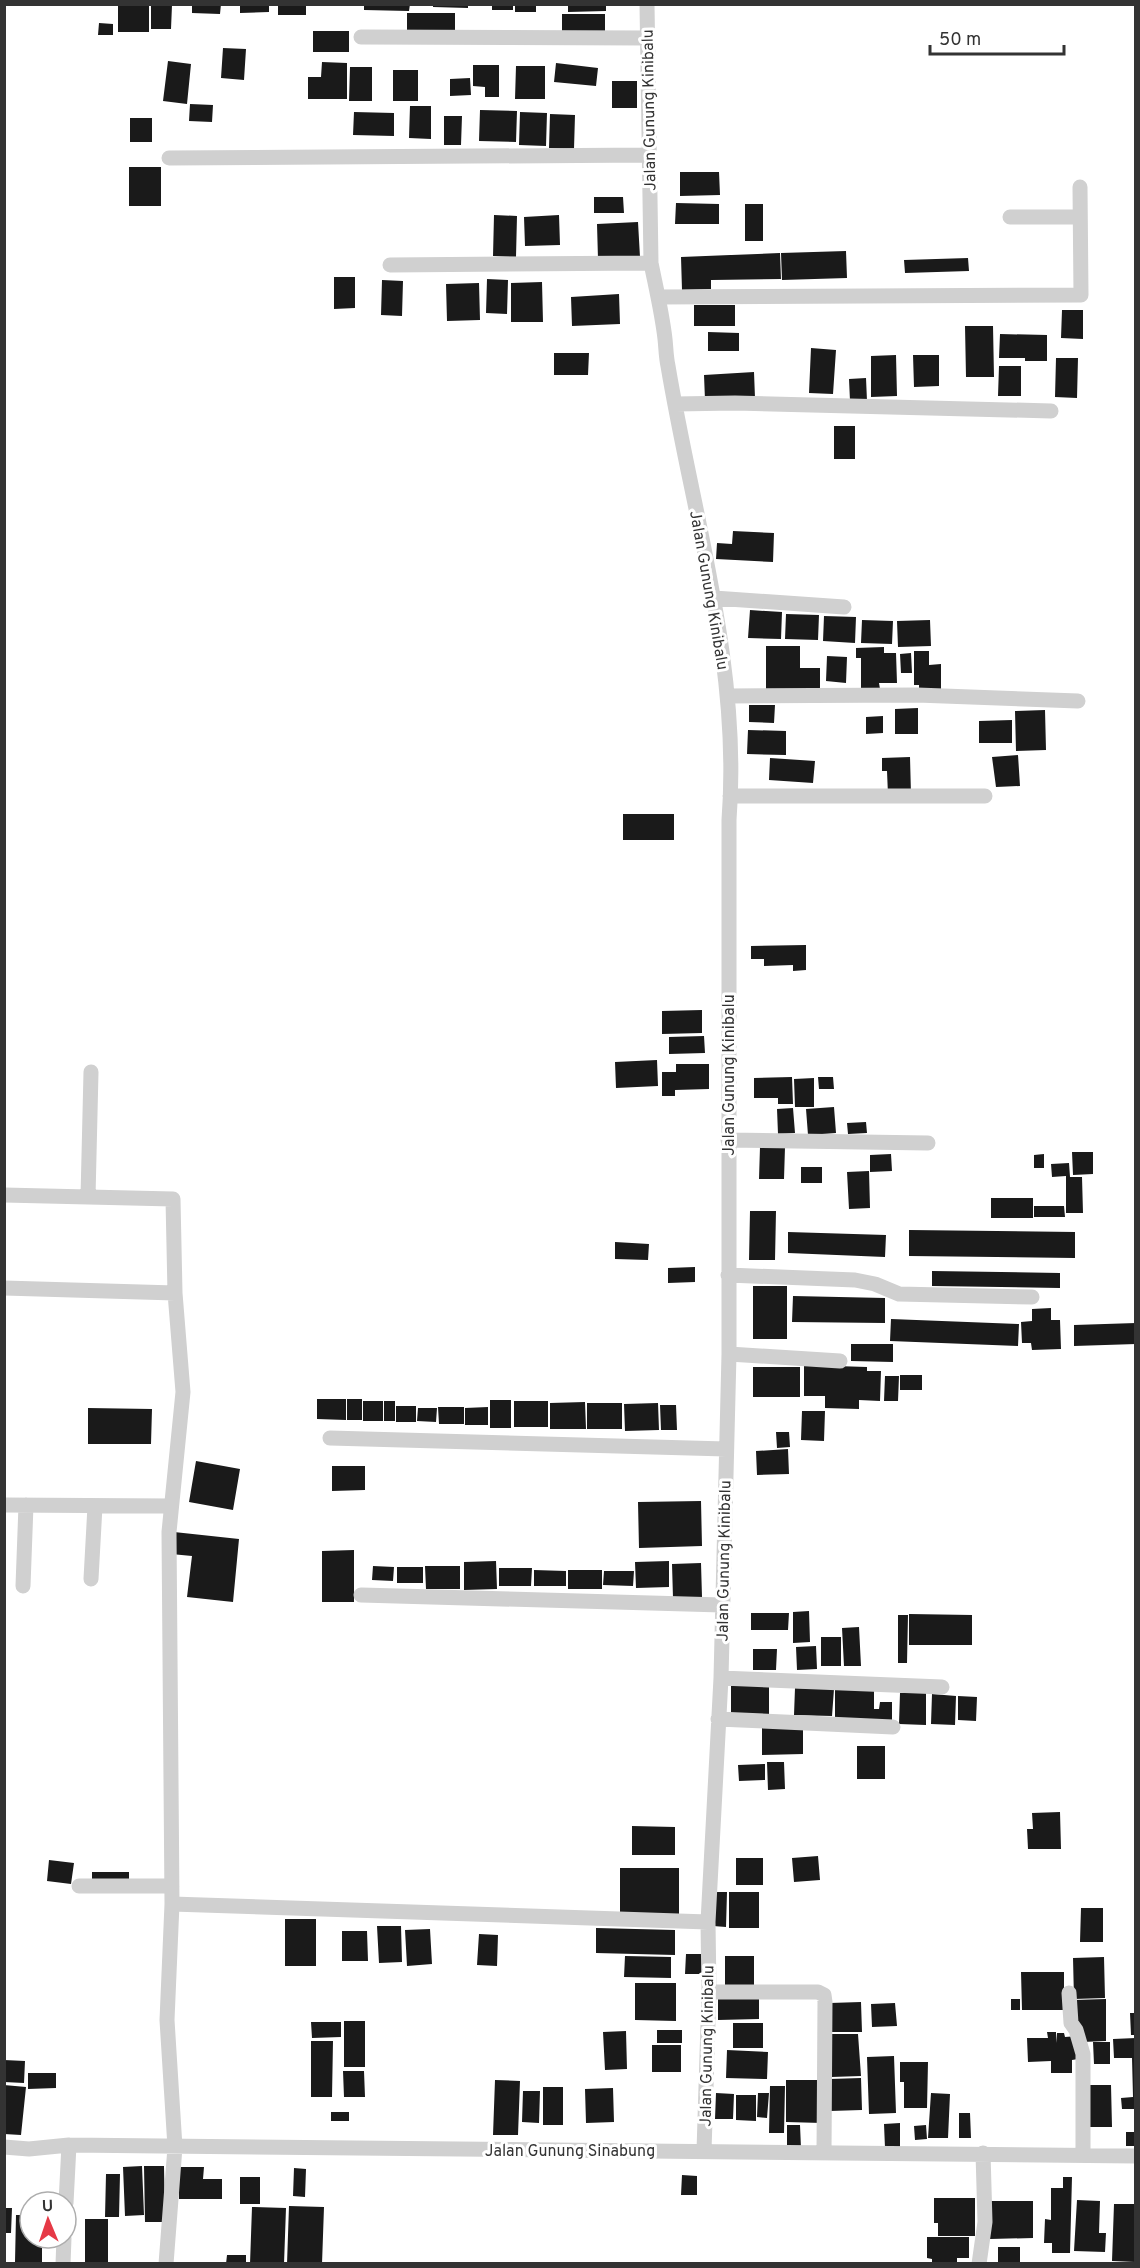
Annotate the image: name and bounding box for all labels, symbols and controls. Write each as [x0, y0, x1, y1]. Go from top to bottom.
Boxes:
scale bar [930, 18, 1064, 56]
street label: Jalan Gunung Kinibalu [639, 29, 661, 191]
text: 50 m [939, 29, 981, 52]
street label: Jalan Gunung Kinibalu [684, 509, 732, 672]
street label: Jalan Gunung Kinibalu [720, 994, 740, 1156]
street label: Jalan Gunung Kinibalu [714, 1480, 736, 1642]
street label: Jalan Gunung Kinibalu [697, 1965, 719, 2127]
street label: Jalan Gunung Sinabung [485, 2142, 655, 2162]
north arrow [18, 2190, 78, 2250]
text: U [41, 2197, 54, 2217]

